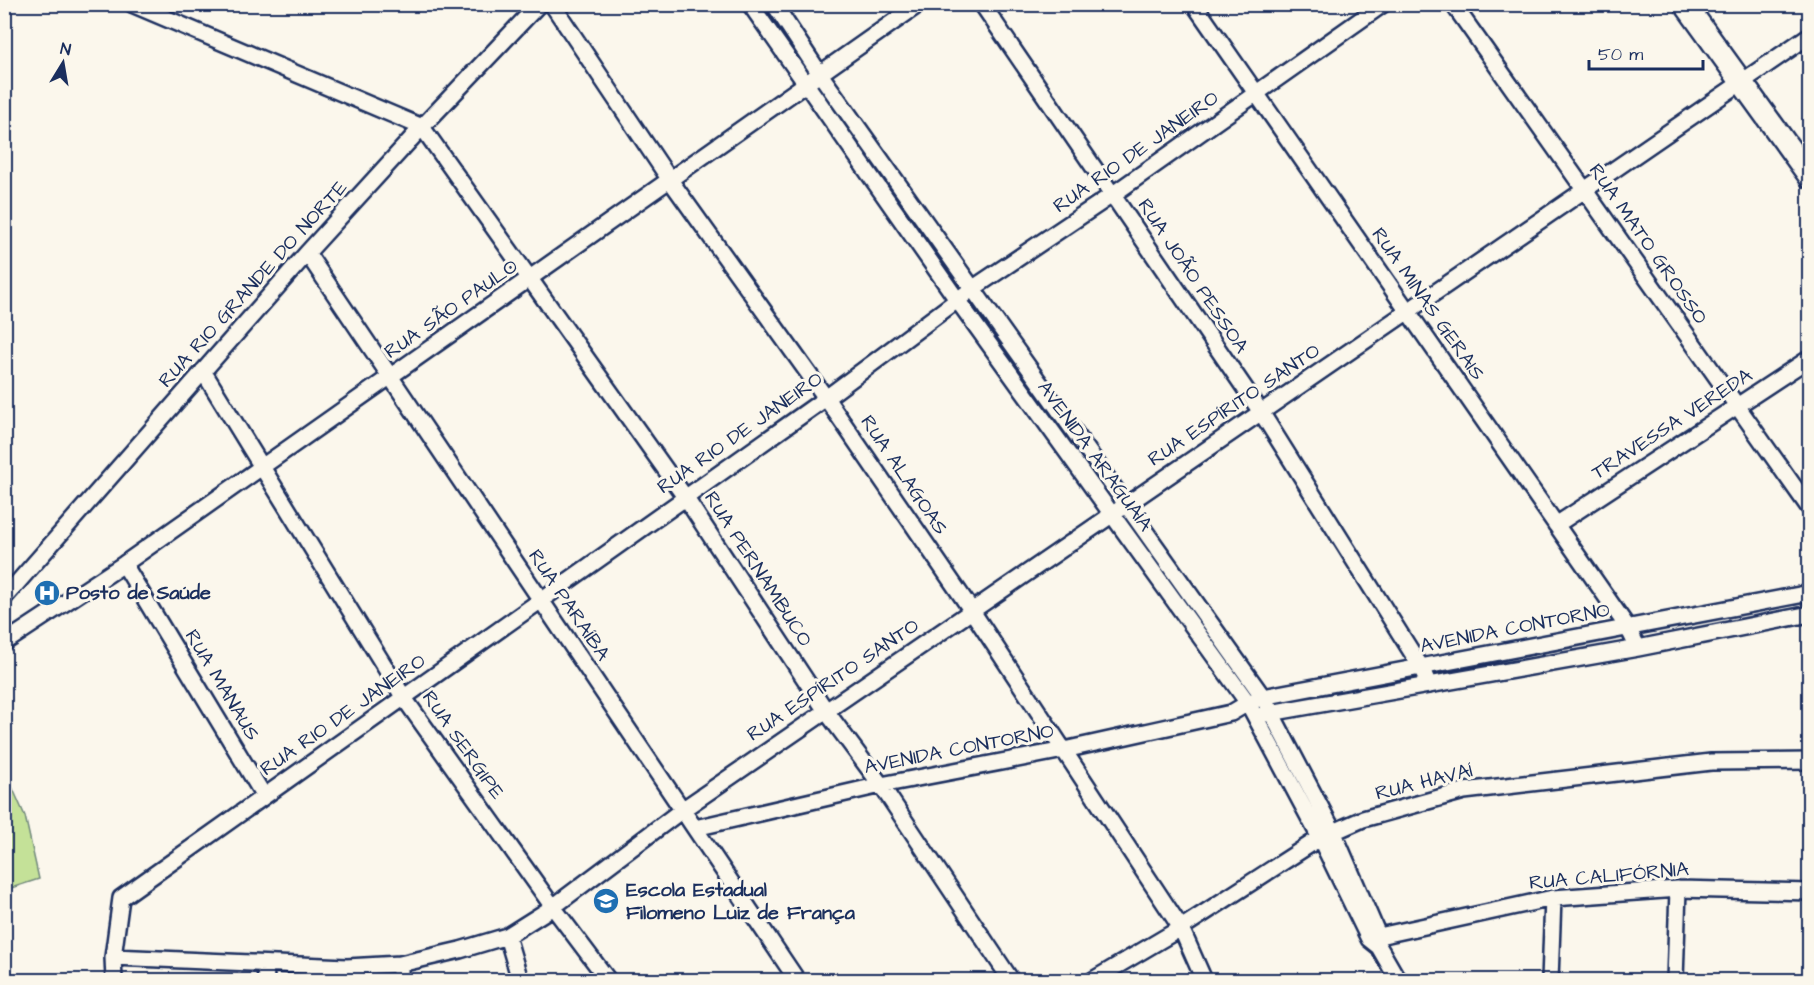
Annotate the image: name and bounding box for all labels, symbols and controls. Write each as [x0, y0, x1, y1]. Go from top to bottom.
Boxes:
north arrow [33, 33, 93, 93]
scale bar [1589, 33, 1703, 71]
text: N [59, 38, 73, 61]
text: 50 m [1598, 42, 1643, 67]
street label: RUA RIO DE JANEIRO [1048, 84, 1224, 220]
street label: RUA MATO GROSSO [1582, 158, 1714, 330]
street label: RUA RIO GRANDE DO NORTE [152, 174, 354, 394]
street label: RUA JOÃO PESSOA [1131, 193, 1255, 359]
street label: RUA MINAS GERAIS [1365, 222, 1491, 386]
street label: RUA SÃO PAULO [378, 252, 524, 366]
street label: RUA ESPÍRITO SANTO [1142, 337, 1326, 473]
street label: TRAVESSA VEREDA [1586, 361, 1758, 487]
street label: RUA RIO DE JANEIRO [652, 365, 828, 501]
street label: AVENIDA ARAGUAÍA [1031, 375, 1159, 537]
street label: RUA ALAGOAS [854, 410, 954, 540]
street label: RUA PERNAMBUCO [697, 486, 819, 652]
street label: RUA PARAÍBA [521, 544, 617, 666]
hospital icon: Posto de Saúde [32, 578, 62, 608]
place label: Posto de Saúde [66, 579, 211, 607]
street label: AVENIDA CONTORNO [1418, 596, 1612, 660]
street label: RUA ESPÍRITO SANTO [741, 612, 925, 748]
street label: RUA MANAUS [178, 624, 266, 746]
street label: RUA RIO DE JANEIRO [255, 647, 431, 783]
street label: RUA SERGIPE [415, 685, 511, 805]
street label: AVENIDA CONTORNO [862, 717, 1056, 781]
street label: RUA HAVAÍ [1372, 756, 1476, 808]
street label: RUA CALIFÓRNIA [1528, 855, 1690, 897]
place label: Escola Estadual Filomeno Luiz de França [626, 876, 856, 927]
school or university icon: Escola Estadual Filomeno Luiz de França [591, 886, 621, 916]

